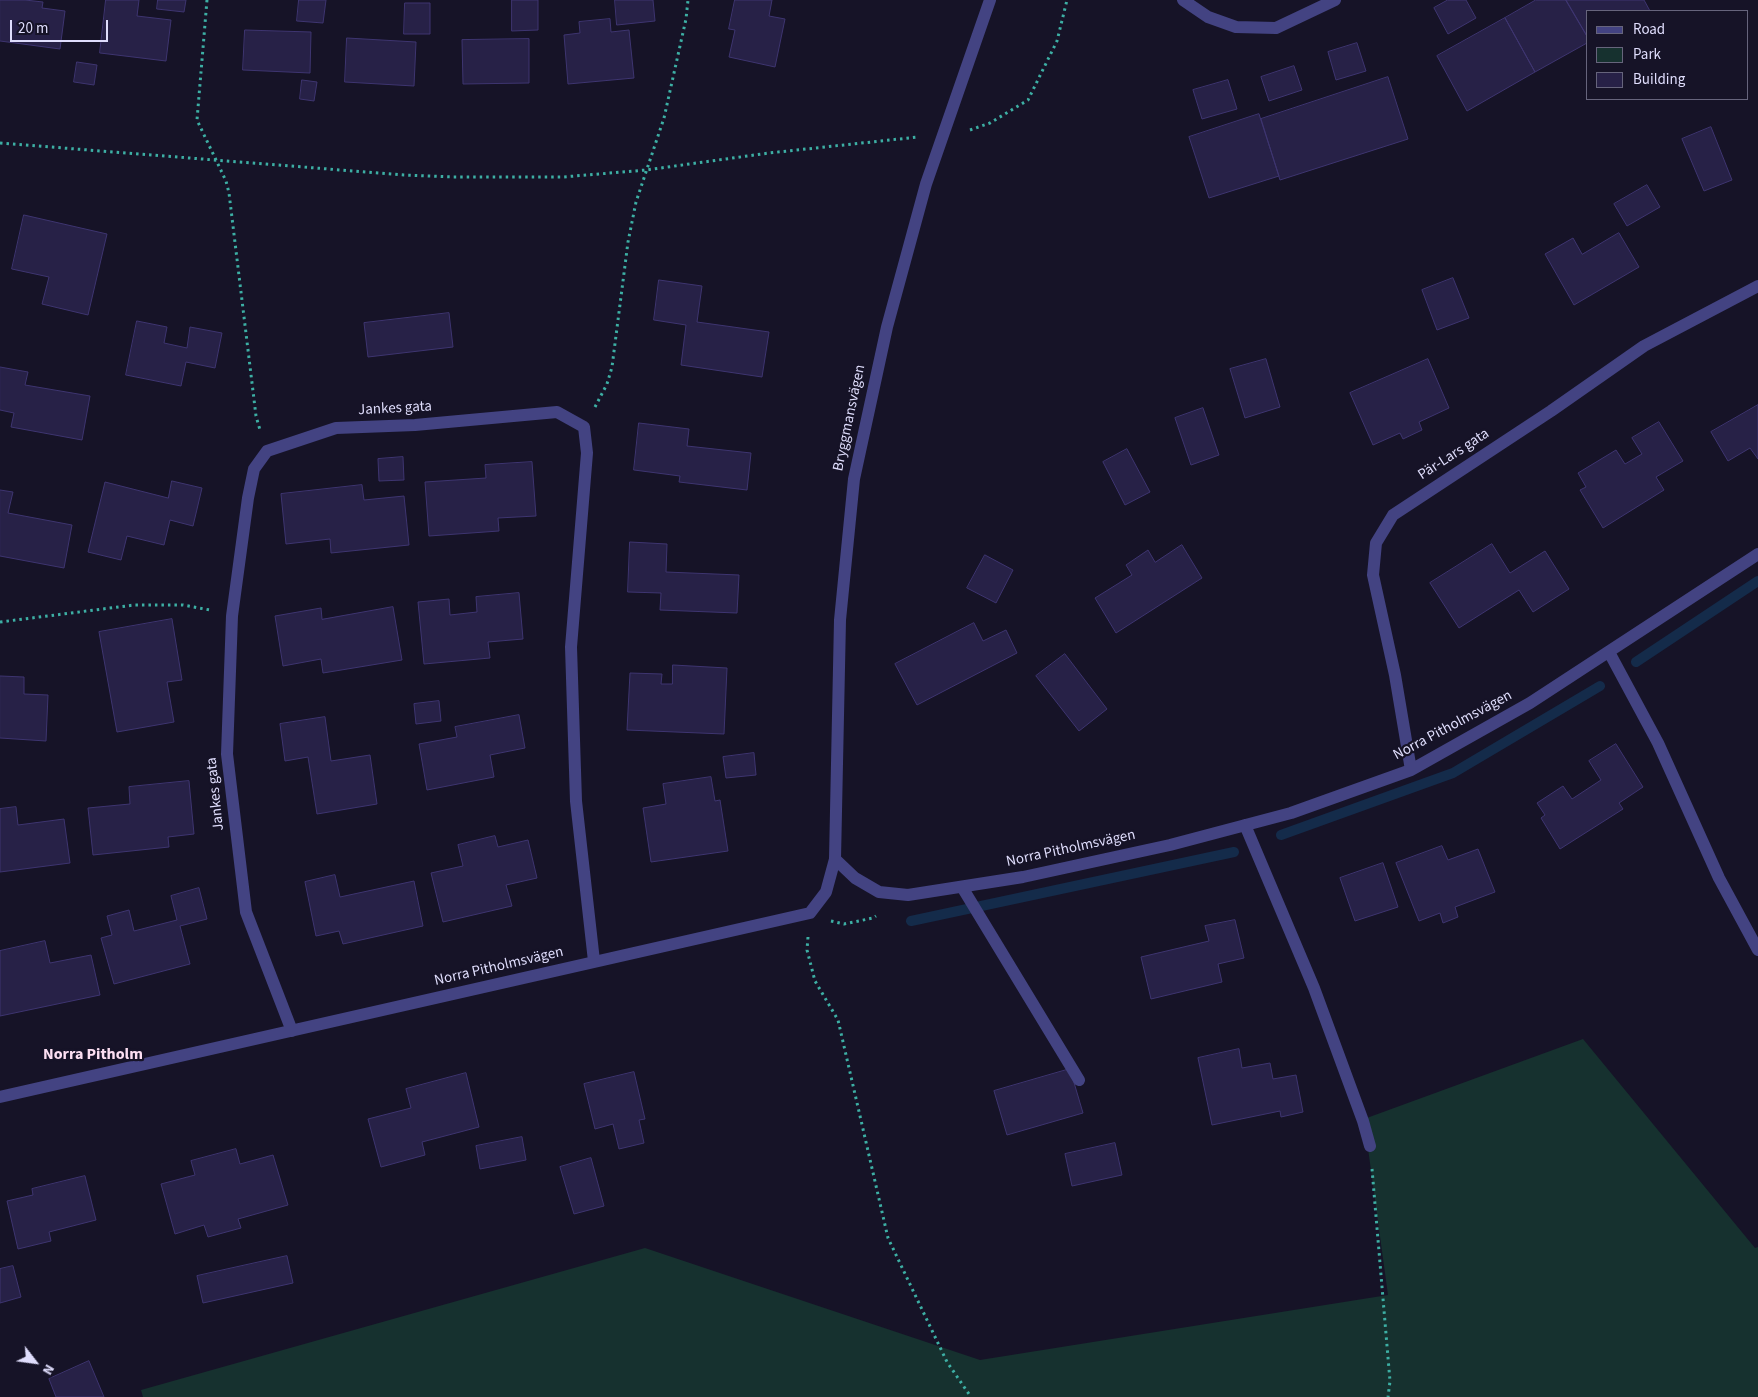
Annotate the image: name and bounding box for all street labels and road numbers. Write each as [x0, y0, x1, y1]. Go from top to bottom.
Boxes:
street label: Bryggmansvägen [830, 363, 870, 473]
street label: Jankes gata [358, 398, 432, 420]
street label: Pär-Lars gata [1415, 425, 1493, 485]
street label: Norra Pitholmsvägen [1391, 687, 1515, 765]
street label: Jankes gata [203, 756, 229, 832]
street label: Norra Pitholmsvägen [1005, 826, 1137, 872]
street label: Norra Pitholmsvägen [433, 943, 565, 991]

